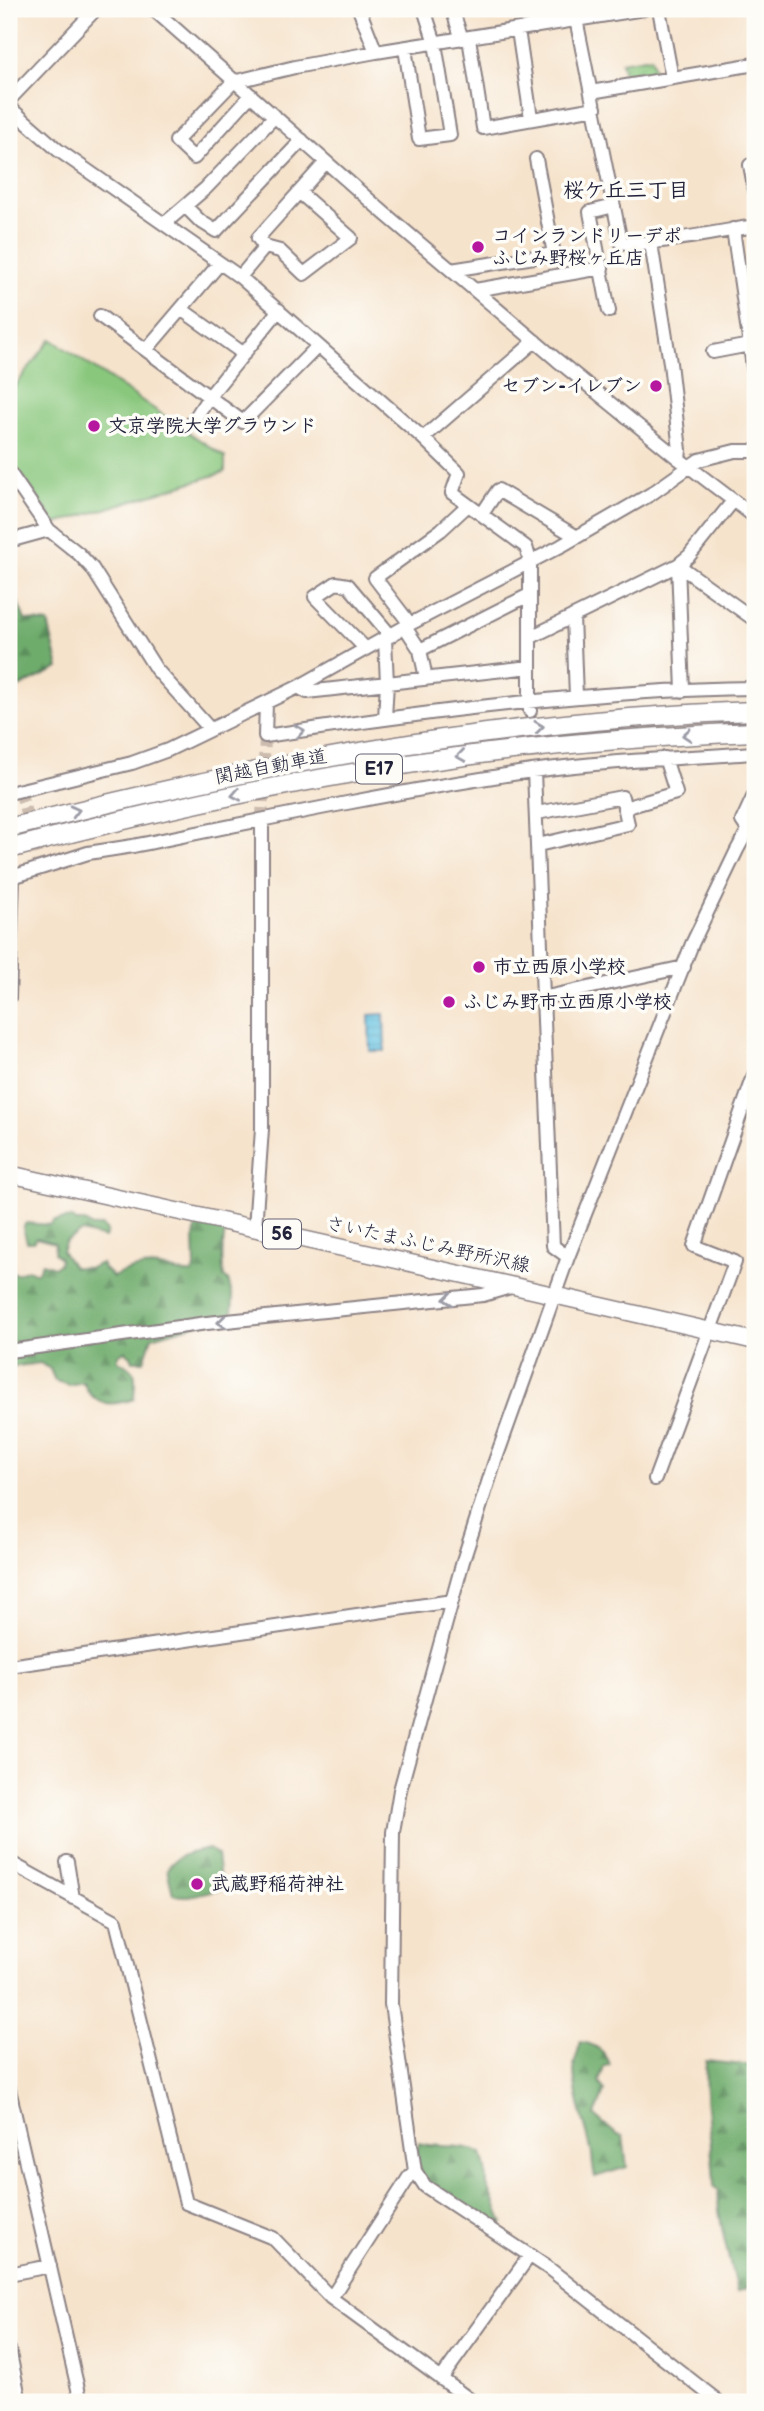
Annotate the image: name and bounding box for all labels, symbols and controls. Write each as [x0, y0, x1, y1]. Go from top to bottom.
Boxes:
district label: 桜ケ丘三丁目 [563, 178, 689, 203]
place label: コインランドリーデポ ふじみ野桜ヶ丘店 [492, 225, 682, 270]
marker: コインランドリーデポ ふじみ野桜ヶ丘店 [470, 239, 486, 255]
place label: セブン-イレブン [501, 375, 642, 398]
marker: セブン-イレブン [648, 378, 664, 394]
place label: 文京学院大学グラウンド [108, 415, 317, 438]
marker: 文京学院大学グラウンド [86, 418, 102, 434]
one-way arrow [534, 719, 545, 734]
one-way arrow [294, 724, 306, 739]
one-way arrow [681, 728, 692, 743]
street label: 関越自動車道 [213, 745, 329, 789]
one-way arrow [455, 749, 467, 764]
road number: E17 [356, 754, 402, 784]
one-way arrow [230, 787, 242, 802]
one-way arrow [69, 805, 81, 819]
place label: 市立西原小学校 [493, 956, 626, 979]
marker: 市立西原小学校 [471, 959, 487, 975]
place label: ふじみ野市立西原小学校 [463, 991, 672, 1014]
marker: ふじみ野市立西原小学校 [441, 994, 457, 1010]
street label: さいたまふじみ野所沢線 [324, 1212, 532, 1278]
road number: 56 [263, 1219, 301, 1248]
one-way arrow [442, 1291, 454, 1306]
one-way arrow [216, 1314, 227, 1329]
place label: 武蔵野稲荷神社 [211, 1873, 344, 1896]
marker: 武蔵野稲荷神社 [189, 1876, 205, 1892]

